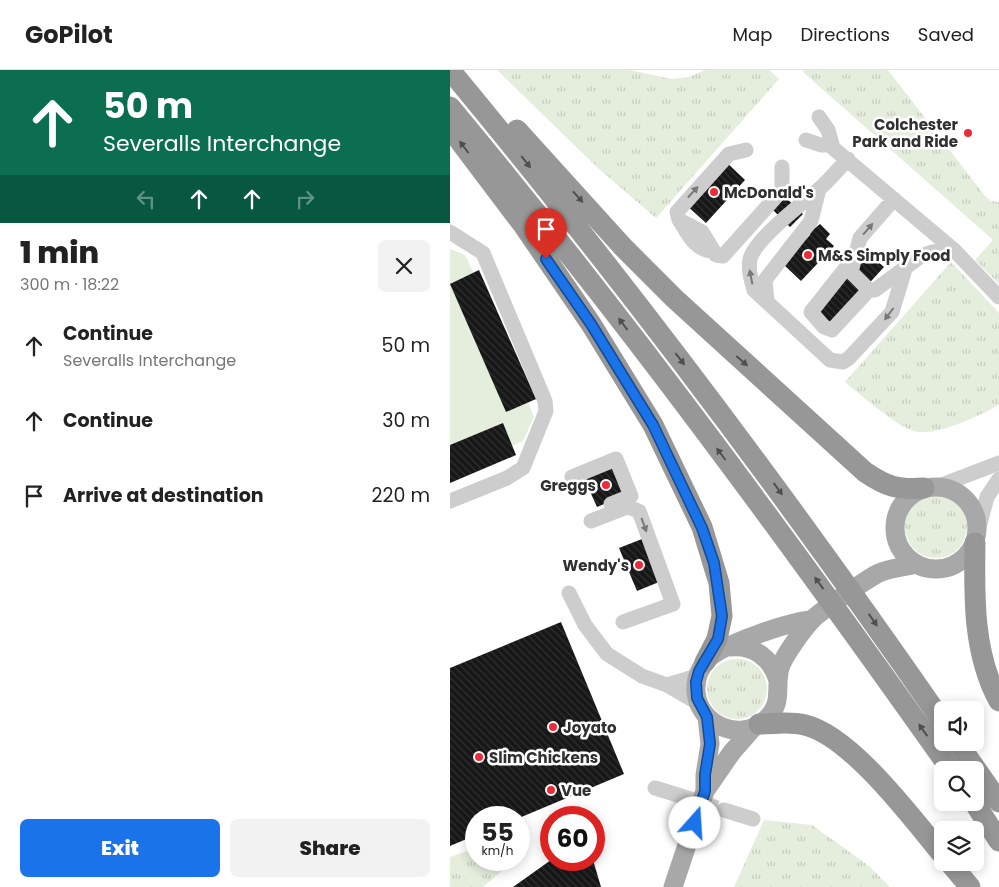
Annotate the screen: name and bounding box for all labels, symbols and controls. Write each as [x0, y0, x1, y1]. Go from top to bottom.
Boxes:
text: GoPilot [25, 18, 113, 51]
text: Map [733, 22, 772, 47]
text: Directions [800, 22, 890, 47]
text: Saved [918, 22, 974, 47]
text: 50 m [103, 81, 193, 130]
icon: ahead [20, 90, 85, 155]
place label: Colchester Park and Ride [852, 114, 959, 152]
marker: Colchester Park and Ride [962, 127, 974, 139]
text: Severalls Interchange [103, 128, 341, 159]
one-way arrow [459, 140, 469, 154]
one-way arrow [520, 155, 531, 168]
place label: McDonald's [724, 182, 814, 203]
icon: left [132, 185, 160, 213]
icon: ahead [185, 185, 213, 213]
icon: ahead [238, 185, 266, 213]
icon: right [291, 185, 319, 213]
marker: McDonald's [708, 186, 720, 198]
one-way arrow [687, 187, 699, 199]
one-way arrow [572, 191, 583, 204]
pin [525, 208, 567, 259]
icon: arrive [532, 215, 560, 243]
one-way arrow [862, 223, 873, 235]
text: 1 min [20, 231, 99, 274]
button: close [378, 240, 430, 292]
place label: M&S Simply Food [818, 245, 950, 266]
marker: M&S Simply Food [802, 249, 814, 261]
one-way arrow [747, 268, 755, 284]
text: 300 m · 18:22 [20, 273, 119, 296]
one-way arrow [884, 307, 895, 320]
one-way arrow [618, 317, 628, 331]
text: Continue [63, 320, 153, 347]
icon: ahead [20, 332, 48, 360]
text: 50 m [381, 332, 430, 359]
text: Severalls Interchange [63, 349, 236, 372]
one-way arrow [674, 352, 685, 365]
one-way arrow [736, 355, 748, 366]
icon: ahead [20, 407, 48, 435]
text: Continue [63, 407, 153, 434]
text: 30 m [382, 407, 430, 434]
one-way arrow [716, 447, 726, 461]
place label: Greggs [540, 475, 596, 496]
marker: Greggs [600, 479, 612, 491]
icon: arrive [20, 482, 48, 510]
text: Arrive at destination [63, 482, 264, 509]
text: 220 m [372, 482, 430, 509]
one-way arrow [772, 482, 783, 495]
one-way arrow [641, 518, 648, 533]
place label: Wendy's [563, 555, 629, 576]
marker: Wendy's [633, 559, 645, 571]
one-way arrow [814, 576, 824, 590]
one-way arrow [868, 614, 878, 627]
map controls [934, 701, 984, 871]
button: sound [934, 701, 984, 751]
place label: Joyato [563, 717, 617, 738]
marker: Joyato [547, 721, 559, 733]
one-way arrow [918, 723, 928, 737]
place label: Slim Chickens [489, 747, 598, 768]
marker: Slim Chickens [473, 751, 485, 763]
button: search [934, 761, 984, 811]
place label: Vue [561, 780, 591, 801]
marker: Vue [545, 784, 557, 796]
position arrow [668, 796, 720, 848]
speed limit sign: 60 [540, 806, 605, 871]
text: 55 [481, 815, 514, 850]
button: Exit [20, 819, 220, 877]
button: Share [230, 819, 430, 877]
button: layers [934, 821, 984, 871]
text: km/h [482, 842, 513, 859]

